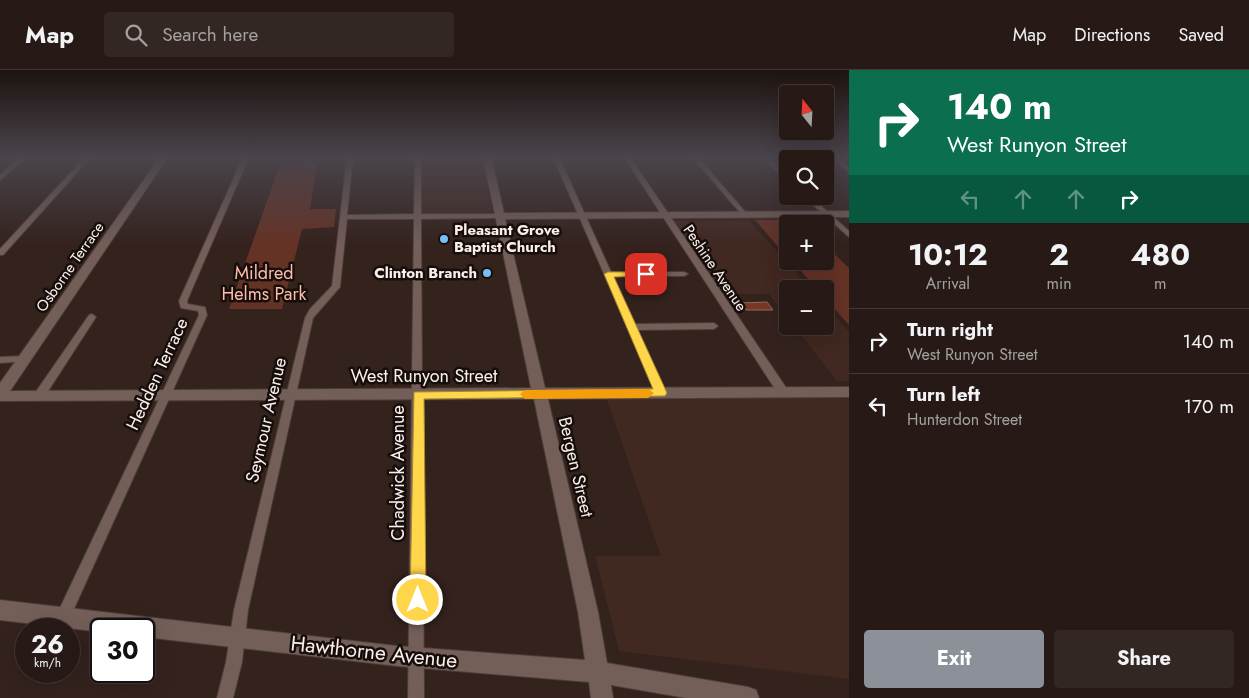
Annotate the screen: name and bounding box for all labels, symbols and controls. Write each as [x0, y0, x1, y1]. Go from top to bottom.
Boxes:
search box [104, 12, 454, 57]
text: Map [25, 17, 74, 52]
icon: search [122, 21, 150, 49]
text: Search here [162, 21, 258, 48]
text: Map [1013, 22, 1046, 48]
text: Directions [1074, 22, 1150, 48]
text: Saved [1178, 22, 1224, 48]
text: 140 m [947, 82, 1052, 132]
north arrow [779, 85, 834, 140]
map controls [779, 85, 834, 335]
icon: right [864, 90, 929, 155]
text: West Runyon Street [947, 128, 1126, 160]
button: search [779, 150, 834, 205]
icon: left [956, 185, 984, 213]
icon: ahead [1009, 185, 1037, 213]
icon: ahead [1062, 185, 1090, 213]
icon: right [1115, 185, 1143, 213]
button: + [779, 215, 834, 270]
street label: Osborne Terrace [31, 217, 109, 317]
place label: Pleasant Grove Baptist Church [454, 219, 560, 258]
street label: Peshine Avenue [678, 220, 752, 316]
marker: Pleasant Grove Baptist Church [438, 233, 450, 245]
text: 10:12 [908, 233, 988, 276]
text: 2 [1049, 233, 1069, 276]
text: 480 [1130, 233, 1190, 276]
pin [625, 253, 667, 295]
park label: Mildred Helms Park [221, 260, 307, 307]
icon: arrive [632, 260, 660, 288]
place label: Clinton Branch [374, 262, 477, 284]
marker: Clinton Branch [481, 267, 493, 279]
text: Arrival [926, 272, 970, 295]
text: min [1047, 272, 1072, 295]
text: m [1154, 272, 1167, 295]
button: − [779, 280, 834, 335]
street label: Hedden Terrace [120, 313, 194, 435]
text: Turn right [907, 316, 993, 343]
icon: right [864, 327, 892, 355]
text: 140 m [1182, 328, 1234, 355]
text: West Runyon Street [907, 343, 1037, 366]
street label: Seymour Avenue [239, 355, 293, 485]
street label: West Runyon Street [351, 363, 498, 389]
text: Turn left [907, 381, 980, 408]
icon: left [864, 392, 892, 420]
text: 170 m [1184, 393, 1234, 420]
street label: Chadwick Avenue [385, 405, 411, 541]
text: Hunterdon Street [907, 408, 1022, 431]
street label: Bergen Street [552, 414, 600, 521]
position arrow [391, 573, 443, 625]
speed limit sign: 30 [90, 618, 155, 683]
text: 26 [31, 626, 64, 662]
street label: Hawthorne Avenue [289, 628, 459, 676]
button: Exit [864, 630, 1044, 688]
button: Share [1054, 630, 1234, 688]
text: km/h [34, 654, 61, 672]

